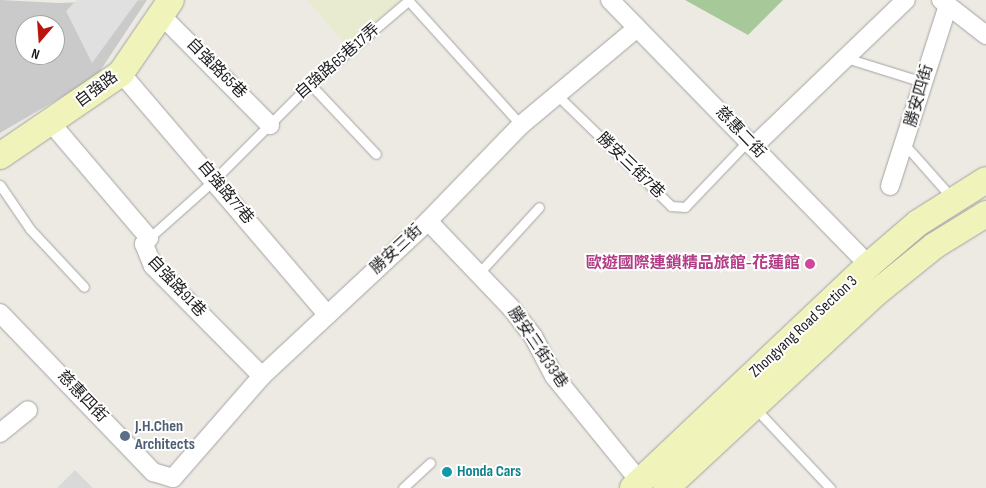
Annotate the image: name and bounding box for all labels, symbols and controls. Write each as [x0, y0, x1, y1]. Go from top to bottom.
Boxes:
north arrow [15, 15, 65, 65]
street label: 自強路65巷17弄 [292, 20, 384, 104]
street label: 自強路65巷 [182, 35, 250, 103]
text: N [29, 45, 42, 63]
street label: 勝安四街 [902, 63, 938, 129]
street label: 自強路 [72, 68, 122, 112]
street label: 慈惠二街 [711, 103, 769, 163]
street label: 勝安三街7巷 [592, 129, 668, 203]
street label: 自強路77巷 [193, 157, 257, 229]
street label: 勝安三街 [367, 221, 427, 279]
street label: 自強路91巷 [143, 252, 209, 322]
place label: 歐遊國際連鎖精品旅館-花蓮館 [586, 254, 800, 274]
marker: 歐遊國際連鎖精品旅館-花蓮館 [804, 258, 816, 270]
street label: Zhongyang Road Section 3 [746, 272, 862, 382]
street label: 勝安三街33巷 [503, 304, 571, 392]
street label: 慈惠四街 [53, 367, 111, 427]
place label: J.H.Chen Architects [135, 417, 195, 455]
marker: J.H.Chen Architects [119, 430, 131, 442]
place label: Honda Cars [457, 462, 521, 482]
marker: Honda Cars [441, 466, 453, 478]

